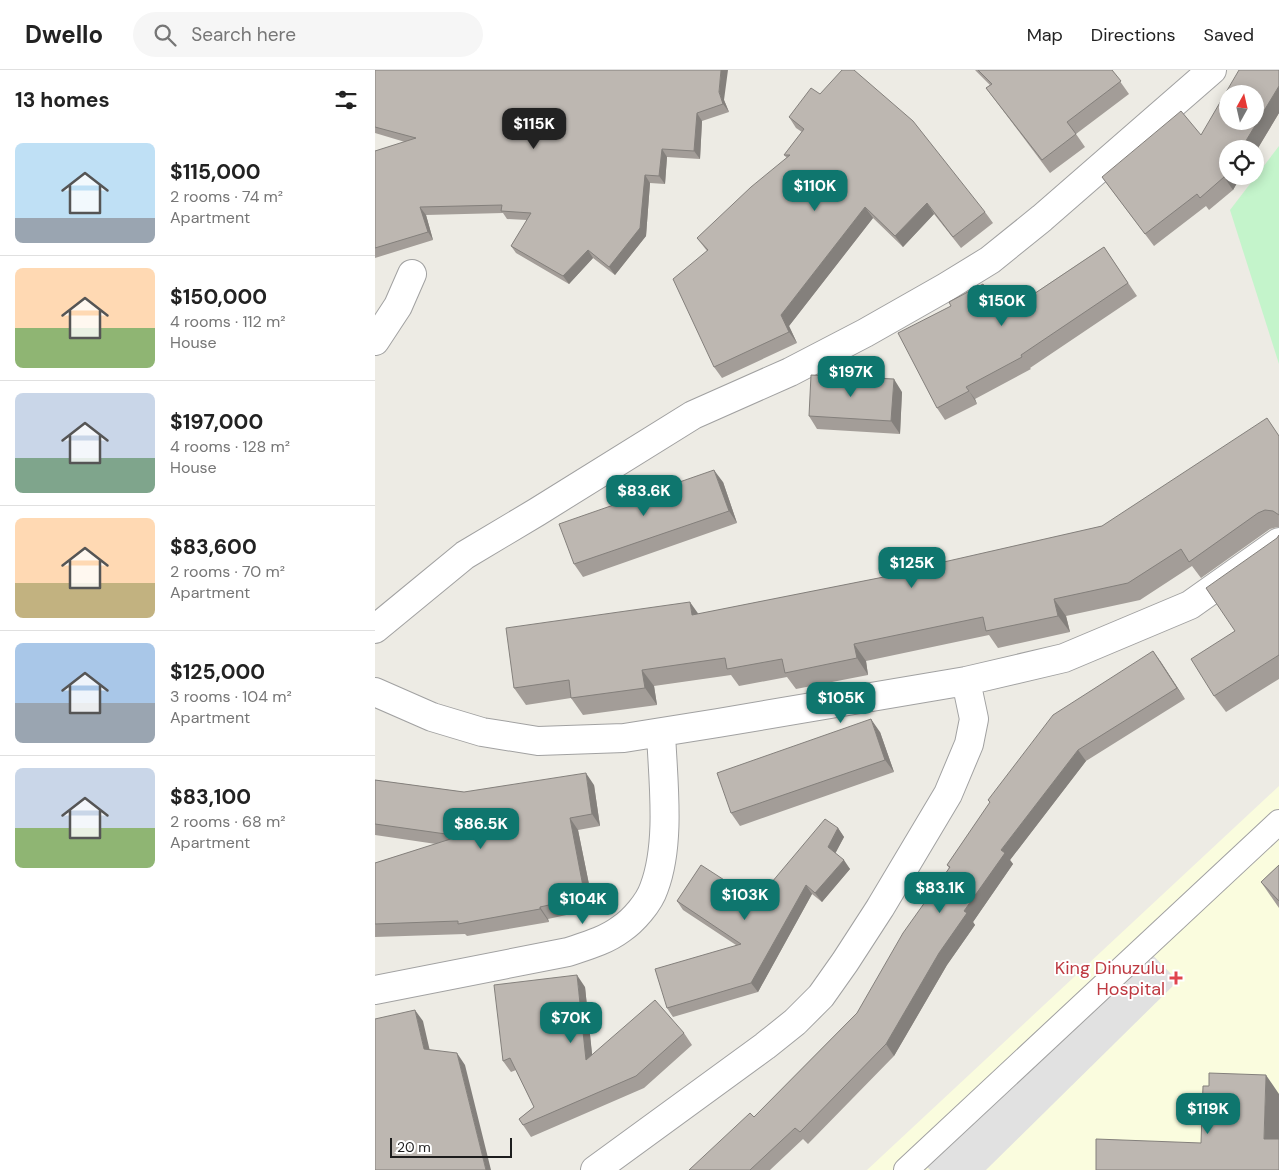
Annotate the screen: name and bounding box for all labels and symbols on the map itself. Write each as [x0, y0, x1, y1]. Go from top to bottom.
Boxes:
north arrow [1219, 85, 1264, 130]
pin: $115K [499, 108, 569, 150]
pin: $110K [780, 170, 850, 212]
pin: $150K [967, 284, 1037, 327]
pin: $197K [816, 356, 886, 398]
pin: $83.6K [603, 474, 685, 517]
pin: $125K [877, 546, 947, 589]
pin: $105K [806, 682, 876, 724]
pin: $86.5K [440, 808, 522, 850]
pin: $83.1K [899, 872, 981, 914]
pin: $103K [710, 878, 780, 921]
pin: $104K [548, 882, 618, 925]
place label: King Dinuzulu Hospital [1055, 956, 1165, 1001]
marker: King Dinuzulu Hospital [1169, 971, 1183, 985]
pin: $70K [541, 1002, 601, 1044]
pin: $119K [1173, 1092, 1243, 1135]
scale bar [390, 1135, 513, 1158]

